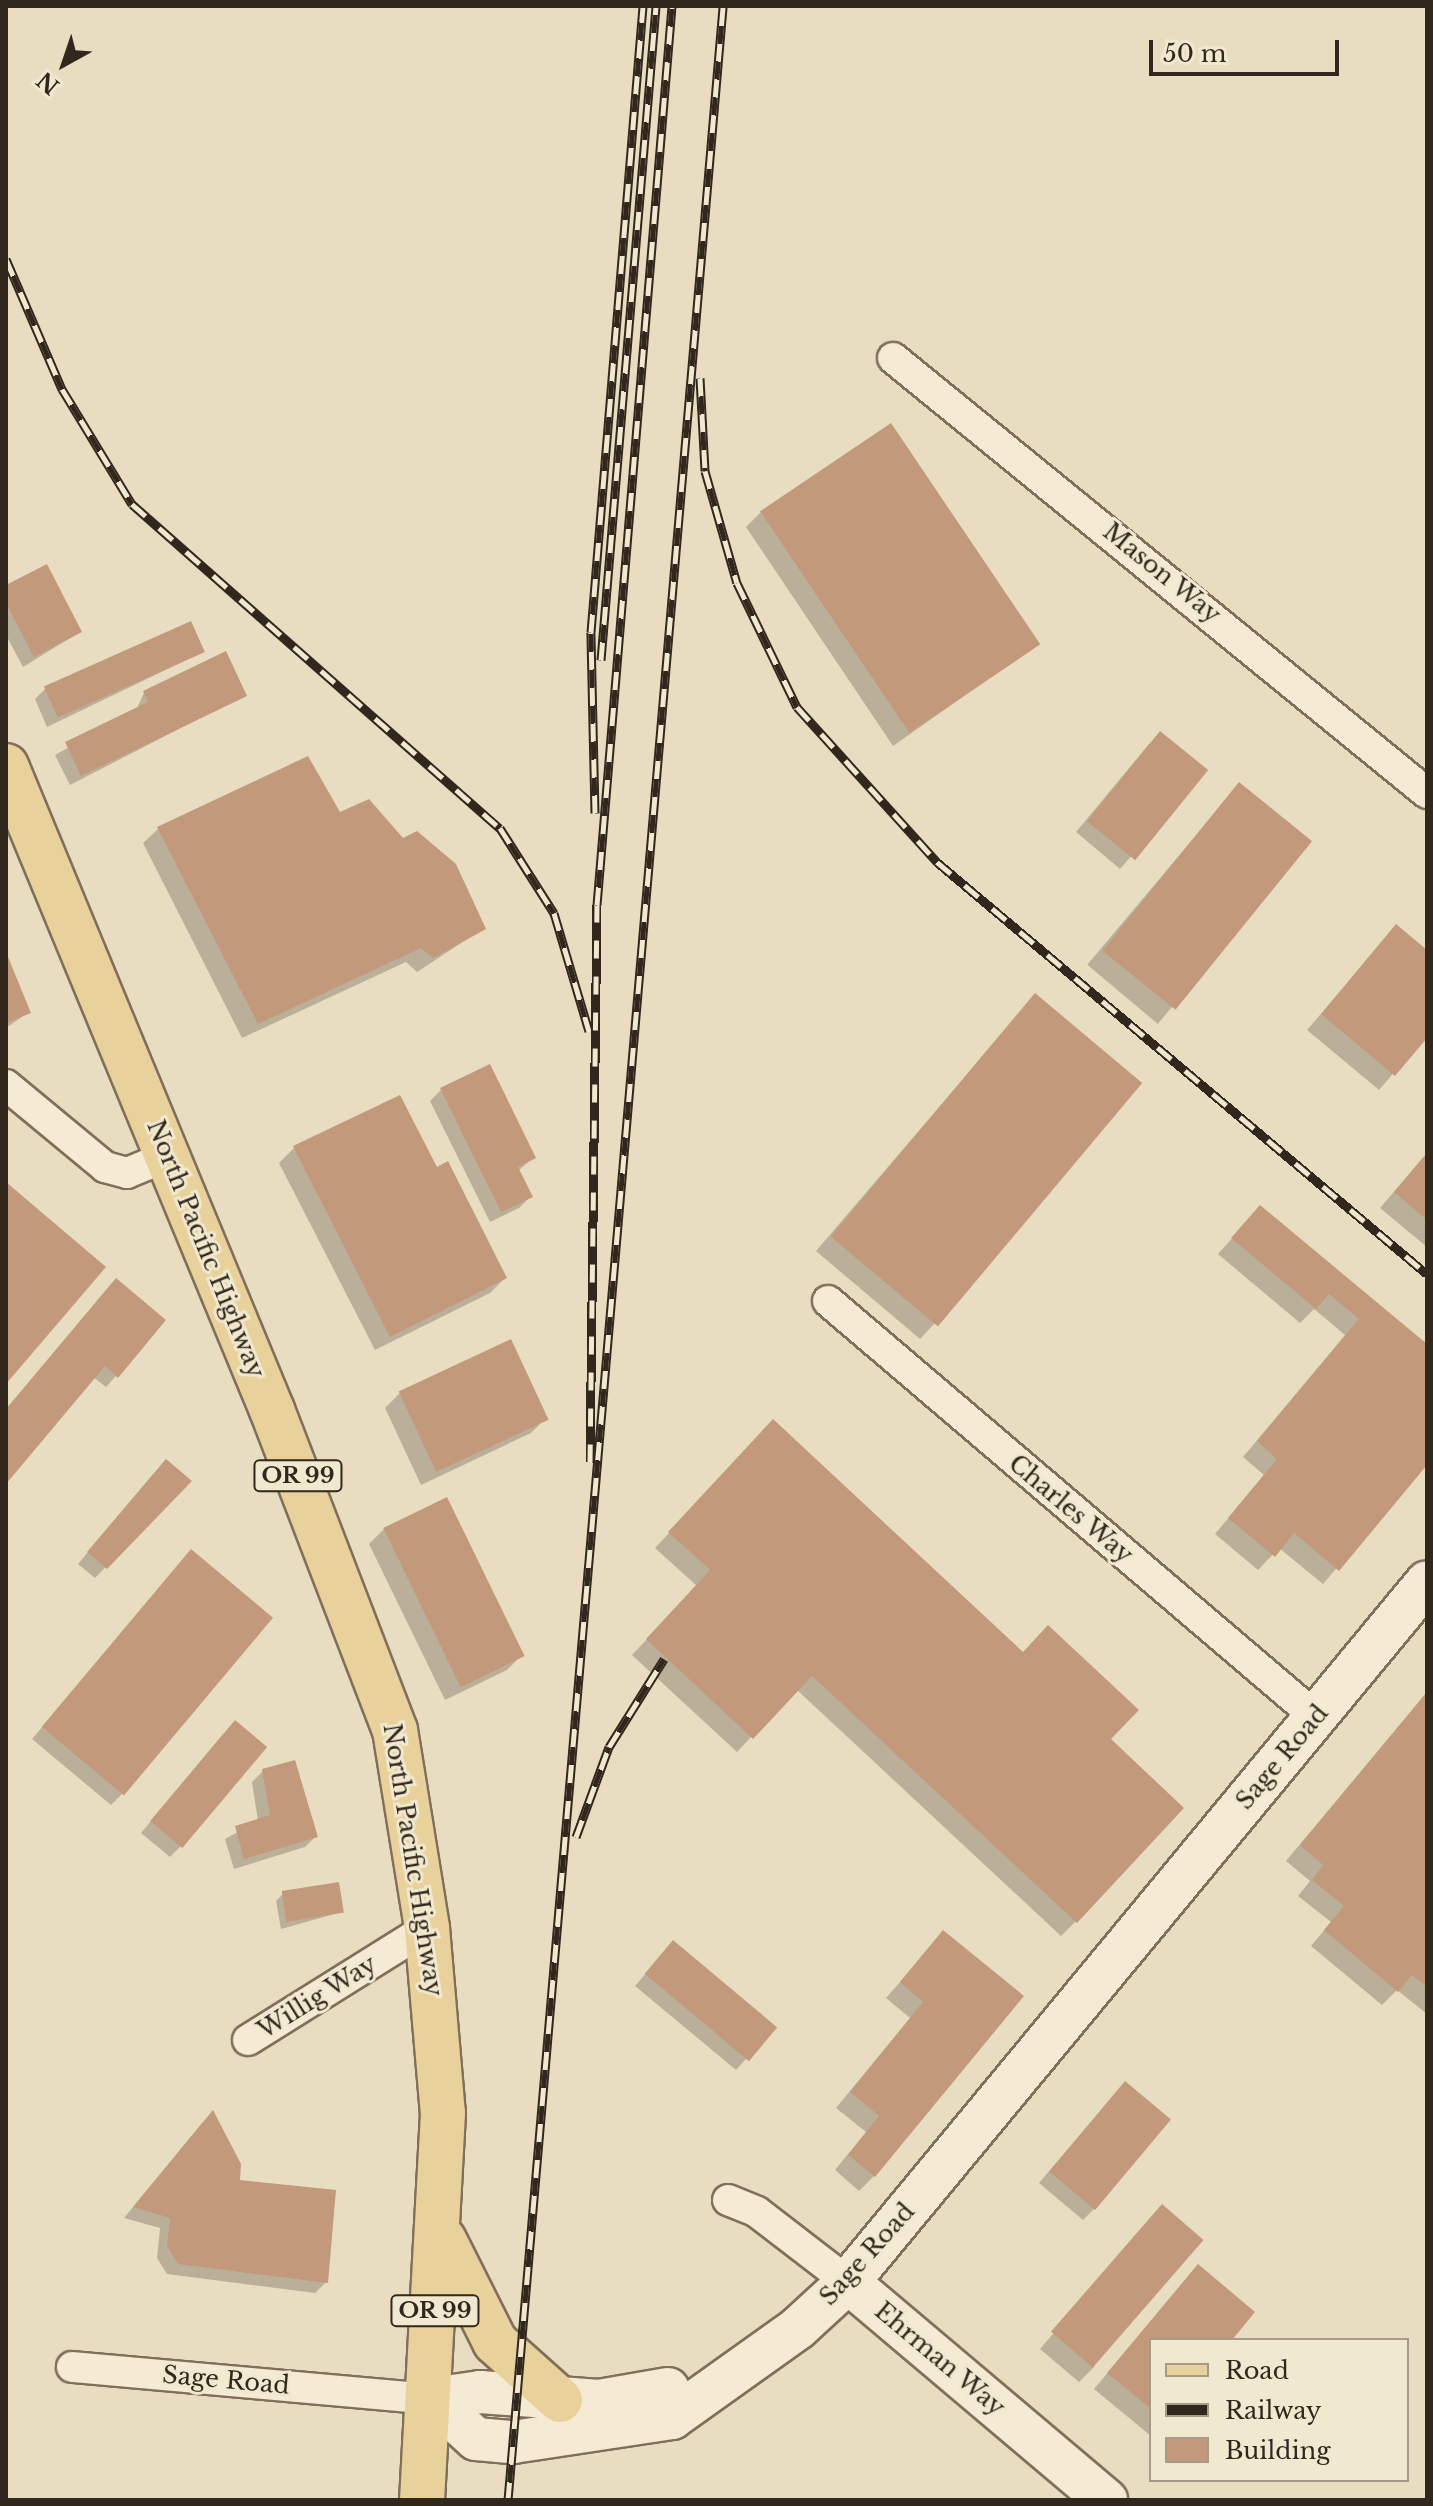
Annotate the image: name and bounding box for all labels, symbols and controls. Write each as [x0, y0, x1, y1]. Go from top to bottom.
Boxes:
north arrow [24, 24, 104, 104]
scale bar [1153, 24, 1343, 74]
text: 50 m [1163, 39, 1226, 68]
text: N [32, 66, 65, 100]
street label: Mason Way [1097, 517, 1227, 629]
street label: North Pacific Highway [141, 1116, 271, 1382]
street label: Charles Way [1003, 1448, 1139, 1570]
road number: OR 99 [252, 1458, 344, 1494]
street label: Sage Road [1230, 1699, 1334, 1815]
street label: North Pacific Highway [377, 1722, 449, 1998]
street label: Willig Way [252, 1949, 382, 2045]
street label: Sage Road [814, 2197, 920, 2311]
road number: OR 99 [389, 2293, 481, 2329]
street label: Ehrman Way [869, 2296, 1011, 2422]
legend [1149, 2338, 1409, 2482]
text: Road [1225, 2356, 1289, 2385]
street label: Sage Road [161, 2360, 291, 2400]
text: Railway [1225, 2396, 1321, 2425]
text: Building [1225, 2436, 1331, 2465]

